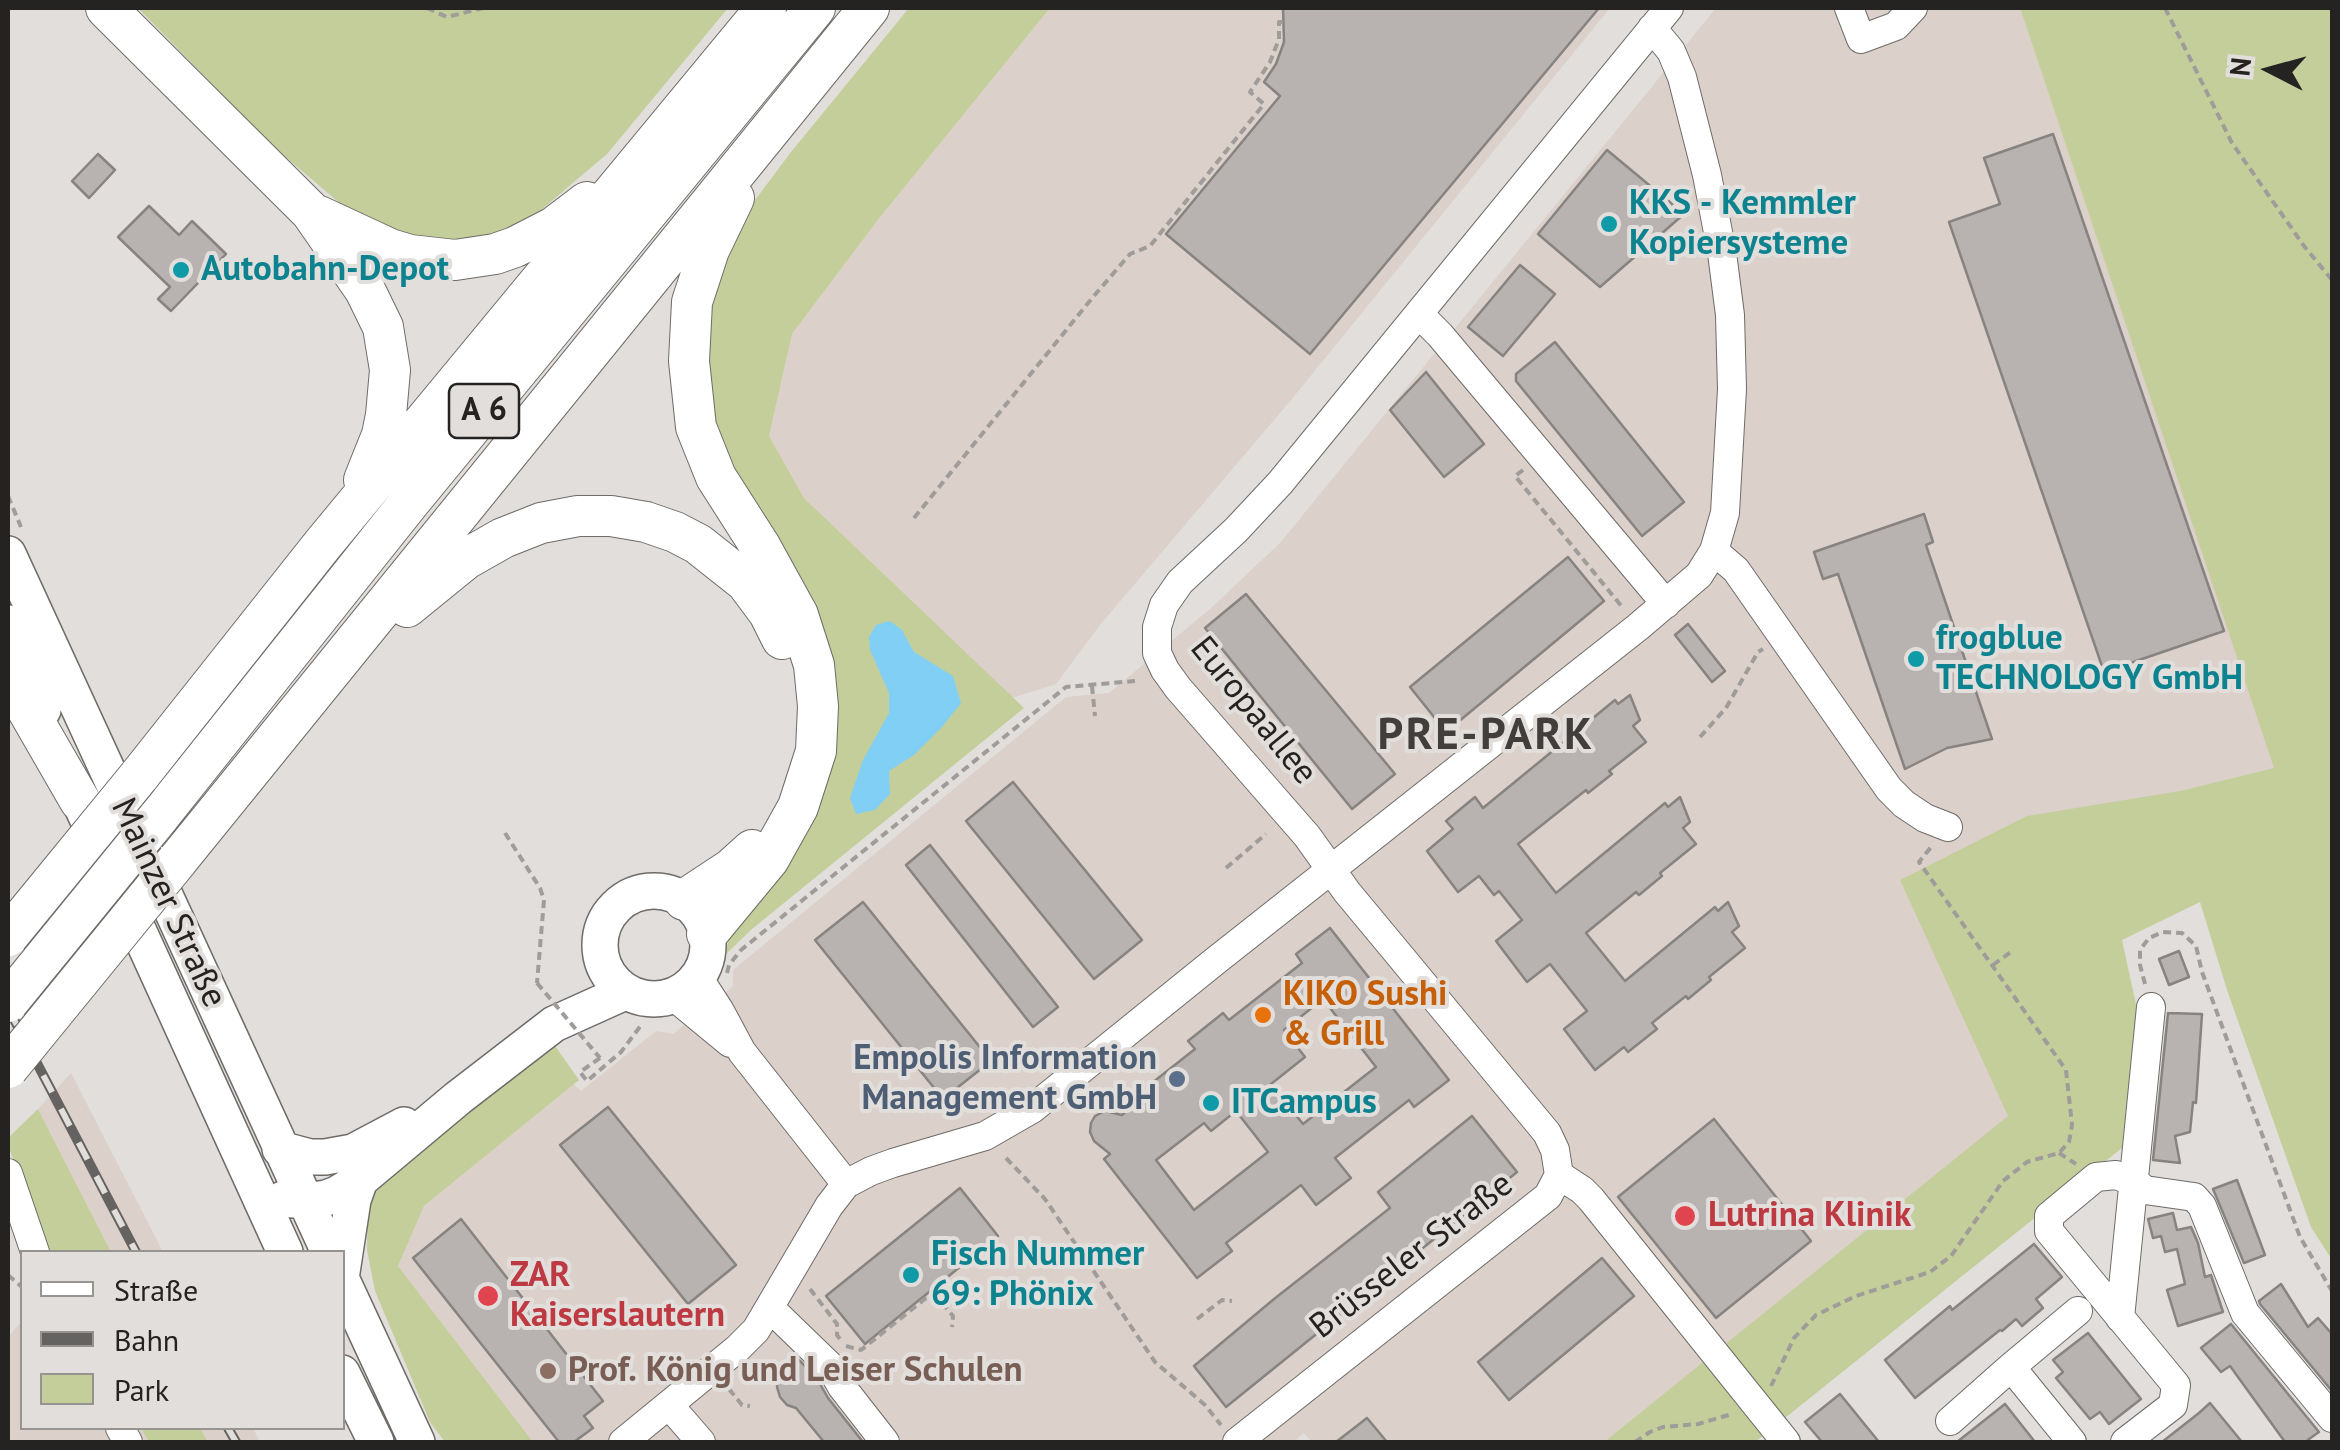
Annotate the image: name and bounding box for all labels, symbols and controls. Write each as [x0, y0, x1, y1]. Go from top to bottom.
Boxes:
north arrow [2220, 20, 2320, 120]
text: N [2220, 56, 2259, 78]
place label: KKS - Kemmler Kopiersysteme [1629, 183, 1856, 265]
marker: KKS - Kemmler Kopiersysteme [1598, 213, 1620, 235]
place label: Autobahn-Depot [201, 249, 449, 291]
marker: Autobahn-Depot [170, 259, 192, 281]
road number: A 6 [449, 384, 519, 438]
place label: frogblue TECHNOLOGY GmbH [1936, 618, 2243, 700]
street label: Europaallee [1181, 629, 1325, 793]
marker: frogblue TECHNOLOGY GmbH [1905, 648, 1927, 670]
district label: PRE-PARK [1377, 709, 1595, 763]
street label: Mainzer Straße [101, 792, 235, 1014]
place label: KIKO Sushi & Grill [1283, 974, 1447, 1056]
marker: KIKO Sushi & Grill [1252, 1004, 1274, 1026]
place label: Empolis Information Management GmbH [853, 1038, 1157, 1120]
marker: Empolis Information Management GmbH [1166, 1068, 1188, 1090]
place label: ITCampus [1231, 1082, 1377, 1124]
marker: ITCampus [1200, 1092, 1222, 1114]
street label: Brüsseler Straße [1302, 1164, 1522, 1348]
place label: Lutrina Klinik [1708, 1195, 1911, 1237]
marker: Lutrina Klinik [1672, 1203, 1698, 1229]
place label: Fisch Nummer 69: Phönix [931, 1234, 1144, 1316]
legend [20, 1250, 345, 1430]
place label: ZAR Kaiserslautern [510, 1255, 725, 1337]
marker: Fisch Nummer 69: Phönix [900, 1264, 922, 1286]
text: Straße [114, 1270, 198, 1309]
marker: ZAR Kaiserslautern [475, 1283, 501, 1309]
text: Bahn [114, 1320, 179, 1359]
place label: Prof. König und Leiser Schulen [568, 1350, 1023, 1392]
marker: Prof. König und Leiser Schulen [537, 1360, 559, 1382]
text: Park [114, 1370, 169, 1409]

